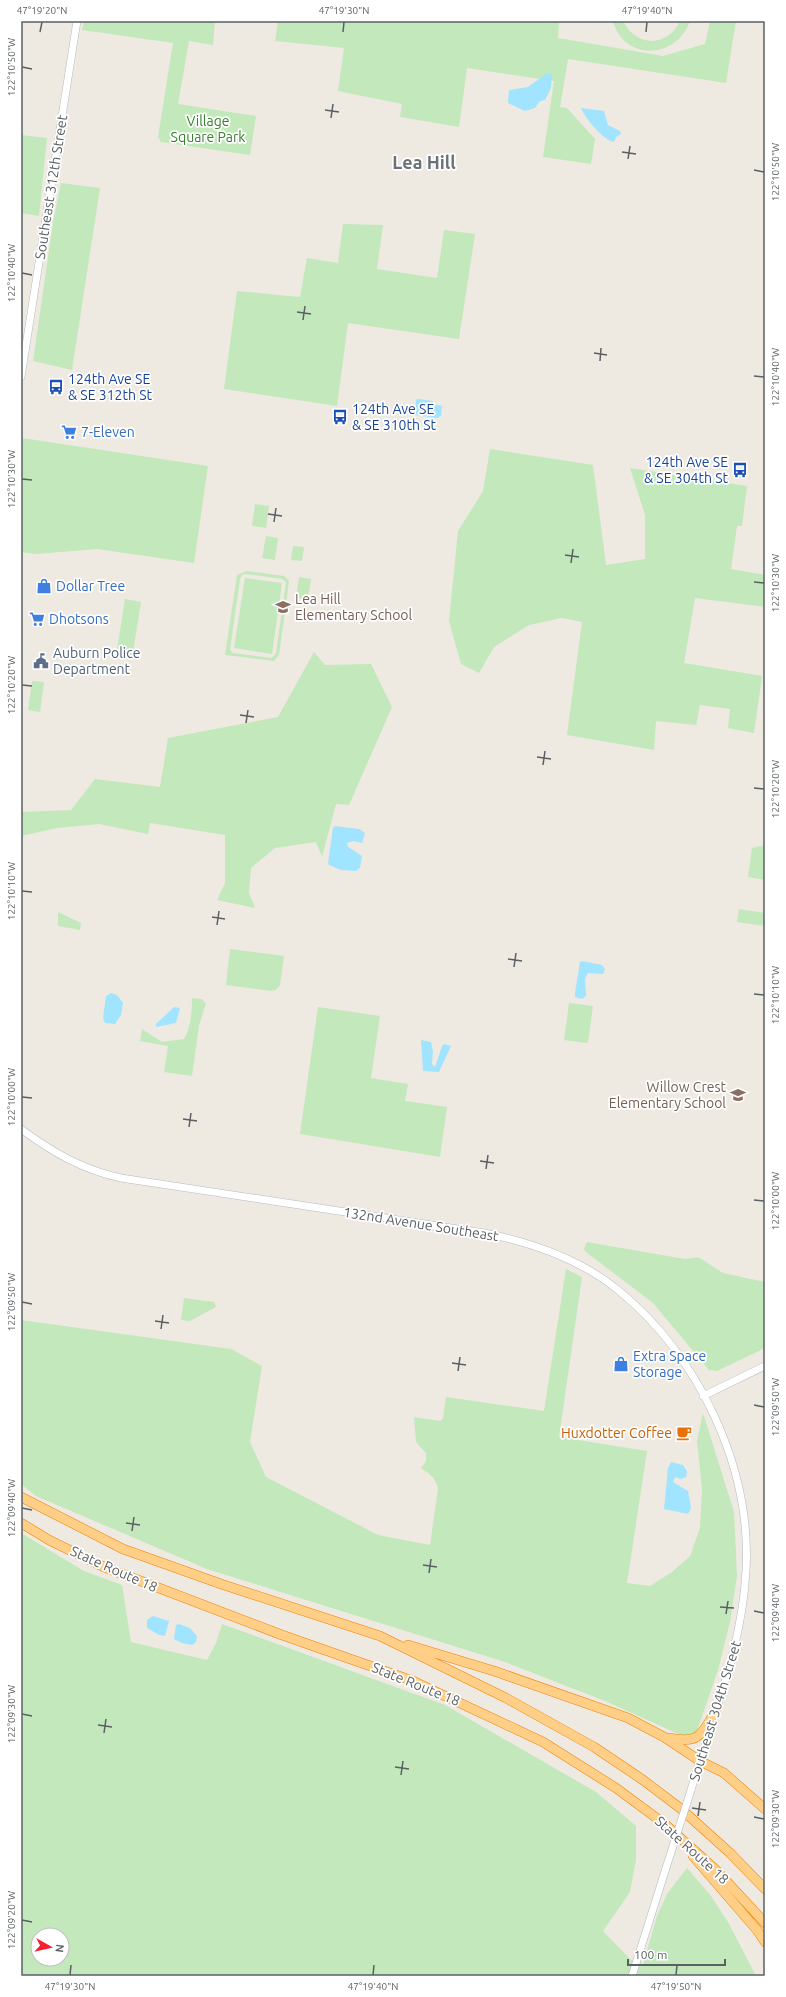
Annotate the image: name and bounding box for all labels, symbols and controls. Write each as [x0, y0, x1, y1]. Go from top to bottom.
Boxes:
text: 47°19'20"N [17, 5, 67, 16]
text: 47°19'30"N [319, 5, 369, 16]
text: 47°19'40"N [622, 5, 672, 16]
text: 122°10'50"W [6, 38, 17, 96]
street label: Southeast 312th Street [32, 113, 70, 260]
park label: Village Square Park [171, 113, 245, 145]
text: 122°10'50"W [770, 143, 781, 201]
district label: Lea Hill [392, 152, 456, 172]
text: 122°10'40"W [6, 244, 17, 302]
text: 122°10'40"W [770, 348, 781, 406]
place label: 124th Ave SE & SE 312th St [68, 371, 152, 403]
bus stop icon: 124th Ave SE & SE 312th St [47, 378, 65, 396]
place label: 124th Ave SE & SE 310th St [352, 401, 436, 433]
bus stop icon: 124th Ave SE & SE 310th St [331, 408, 349, 426]
supermarket icon: 7-Eleven [60, 423, 78, 441]
place label: 7-Eleven [81, 424, 135, 440]
text: 122°10'30"W [6, 450, 17, 508]
place label: 124th Ave SE & SE 304th St [644, 454, 728, 486]
bus stop icon: 124th Ave SE & SE 304th St [731, 461, 749, 479]
text: 122°10'30"W [770, 554, 781, 612]
shop icon: Dollar Tree [35, 577, 53, 595]
place label: Dollar Tree [56, 578, 125, 594]
place label: Lea Hill Elementary School [295, 591, 413, 623]
school or university icon: Lea Hill Elementary School [274, 598, 292, 616]
supermarket icon: Dhotsons [28, 610, 46, 628]
place label: Dhotsons [49, 611, 109, 627]
place label: Auburn Police Department [53, 645, 140, 677]
public building icon: Auburn Police Department [32, 652, 50, 670]
text: 122°10'20"W [6, 656, 17, 714]
text: 122°10'20"W [770, 760, 781, 818]
text: 122°10'10"W [6, 862, 17, 920]
text: 122°10'10"W [770, 966, 781, 1024]
text: 122°10'00"W [6, 1068, 17, 1126]
place label: Willow Crest Elementary School [609, 1079, 726, 1111]
school or university icon: Willow Crest Elementary School [729, 1086, 747, 1104]
text: 122°10'00"W [770, 1172, 781, 1230]
street label: 132nd Avenue Southeast [342, 1204, 500, 1244]
text: 122°09'50"W [6, 1273, 17, 1331]
place label: Extra Space Storage [633, 1348, 706, 1380]
shop icon: Extra Space Storage [612, 1355, 630, 1373]
text: 122°09'50"W [770, 1378, 781, 1436]
cafe icon: Huxdotter Coffee [675, 1424, 693, 1442]
place label: Huxdotter Coffee [561, 1425, 672, 1441]
text: 122°09'40"W [6, 1479, 17, 1537]
street label: State Route 18 [68, 1543, 160, 1595]
text: 122°09'40"W [770, 1584, 781, 1642]
street label: Southeast 304th Street [686, 1638, 744, 1783]
street label: State Route 18 [370, 1659, 462, 1709]
text: 122°09'30"W [6, 1685, 17, 1743]
text: 122°09'30"W [770, 1790, 781, 1848]
street label: State Route 18 [652, 1813, 732, 1887]
text: 122°09'20"W [6, 1891, 17, 1949]
north arrow [30, 1927, 70, 1967]
scale bar [628, 1941, 725, 1967]
text: N [53, 1943, 66, 1953]
text: 100 m [634, 1948, 667, 1961]
text: 47°19'30"N [45, 1981, 95, 1992]
text: 47°19'40"N [348, 1981, 398, 1992]
text: 47°19'50"N [651, 1981, 701, 1992]

